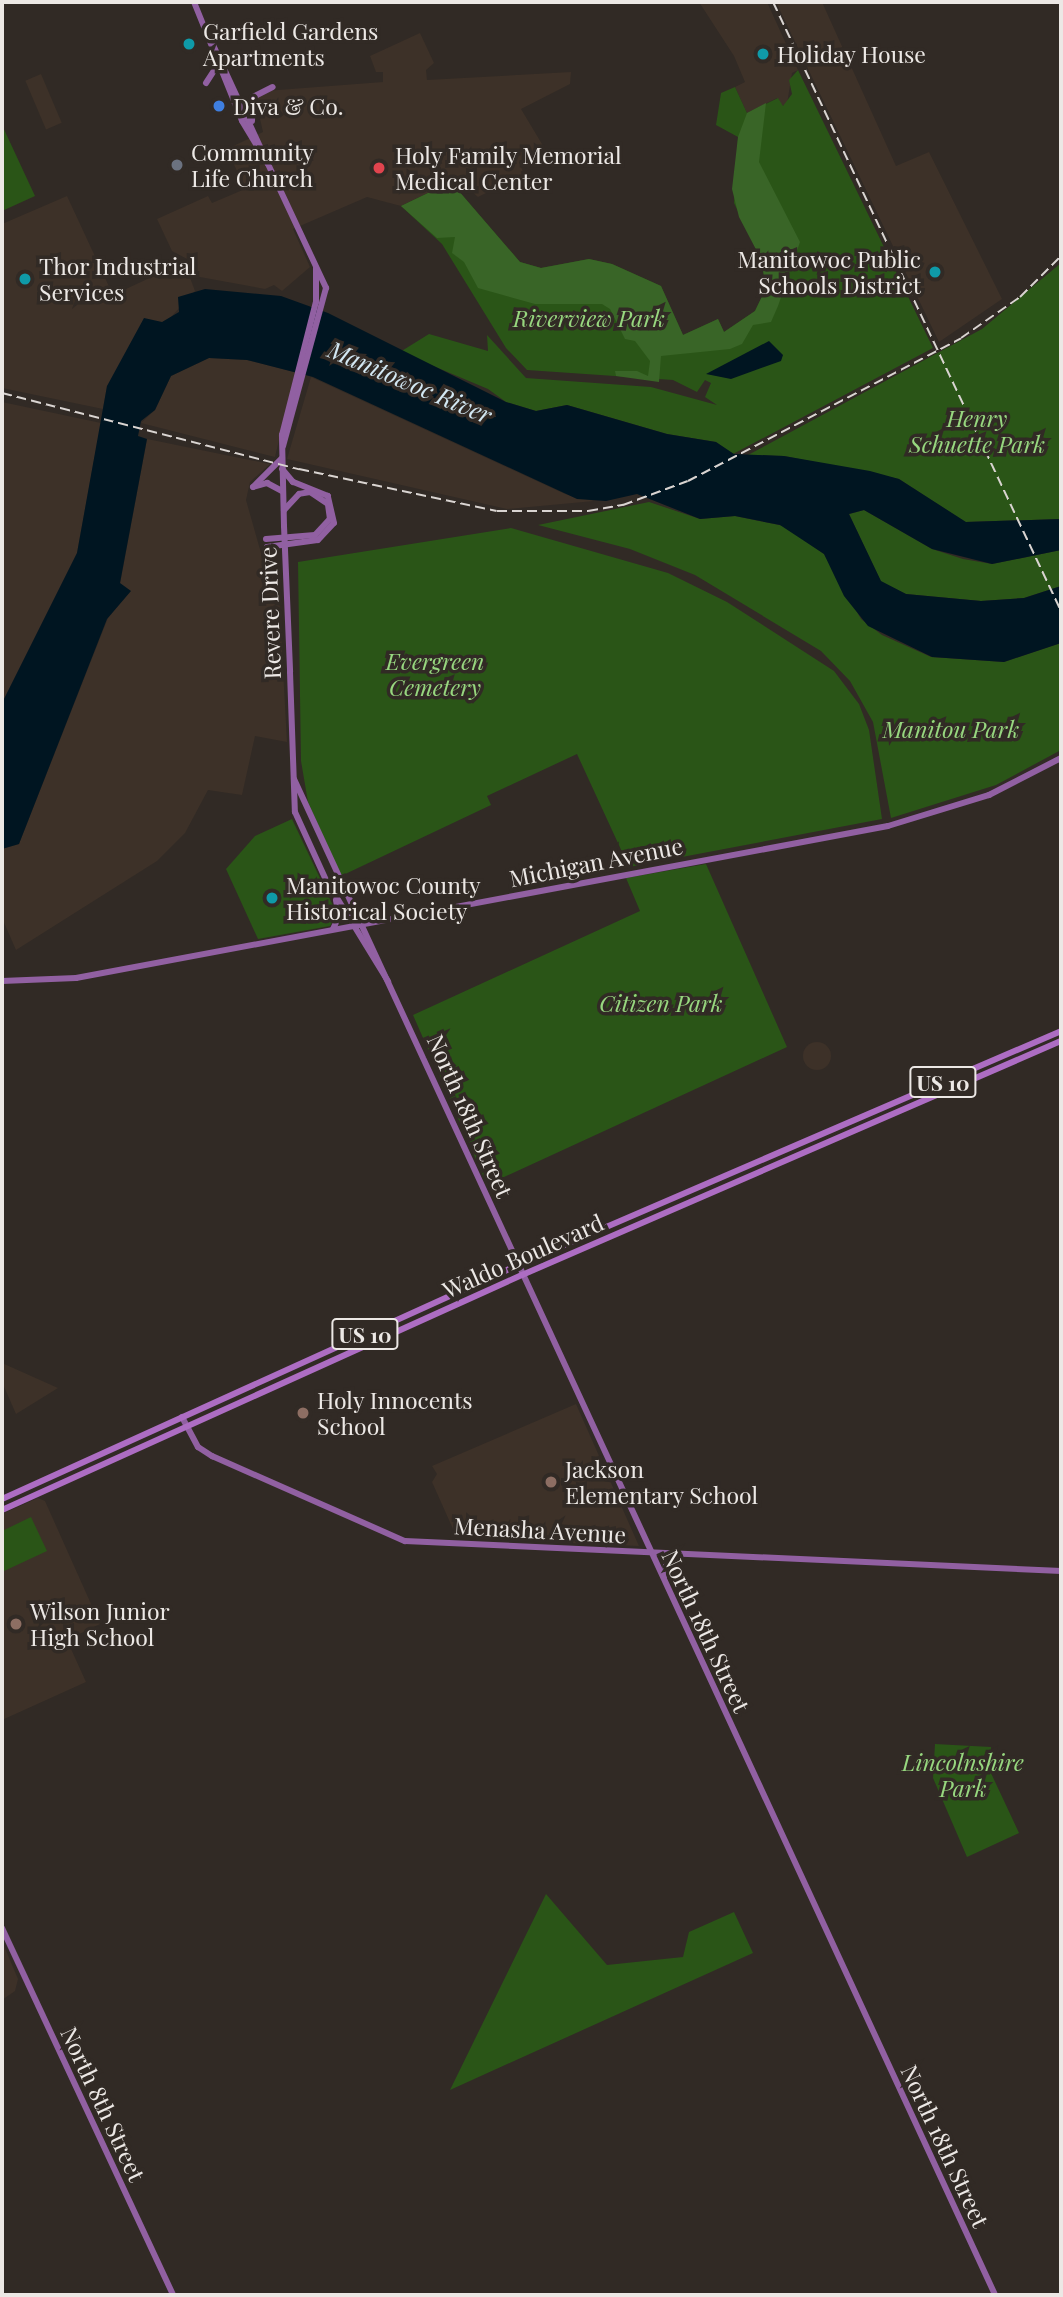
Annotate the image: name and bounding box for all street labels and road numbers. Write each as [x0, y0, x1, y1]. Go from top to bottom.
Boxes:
street label: Revere Drive [254, 546, 286, 680]
street label: Michigan Avenue [507, 832, 685, 892]
street label: North 18th Street [422, 1030, 518, 1202]
road number: US 10 [908, 1064, 978, 1100]
street label: Waldo Boulevard [438, 1208, 608, 1304]
road number: US 10 [330, 1316, 400, 1352]
street label: Menasha Avenue [453, 1512, 627, 1548]
street label: North 18th Street [656, 1546, 756, 1716]
street label: North 8th Street [55, 2022, 151, 2186]
street label: North 18th Street [895, 2061, 995, 2231]

